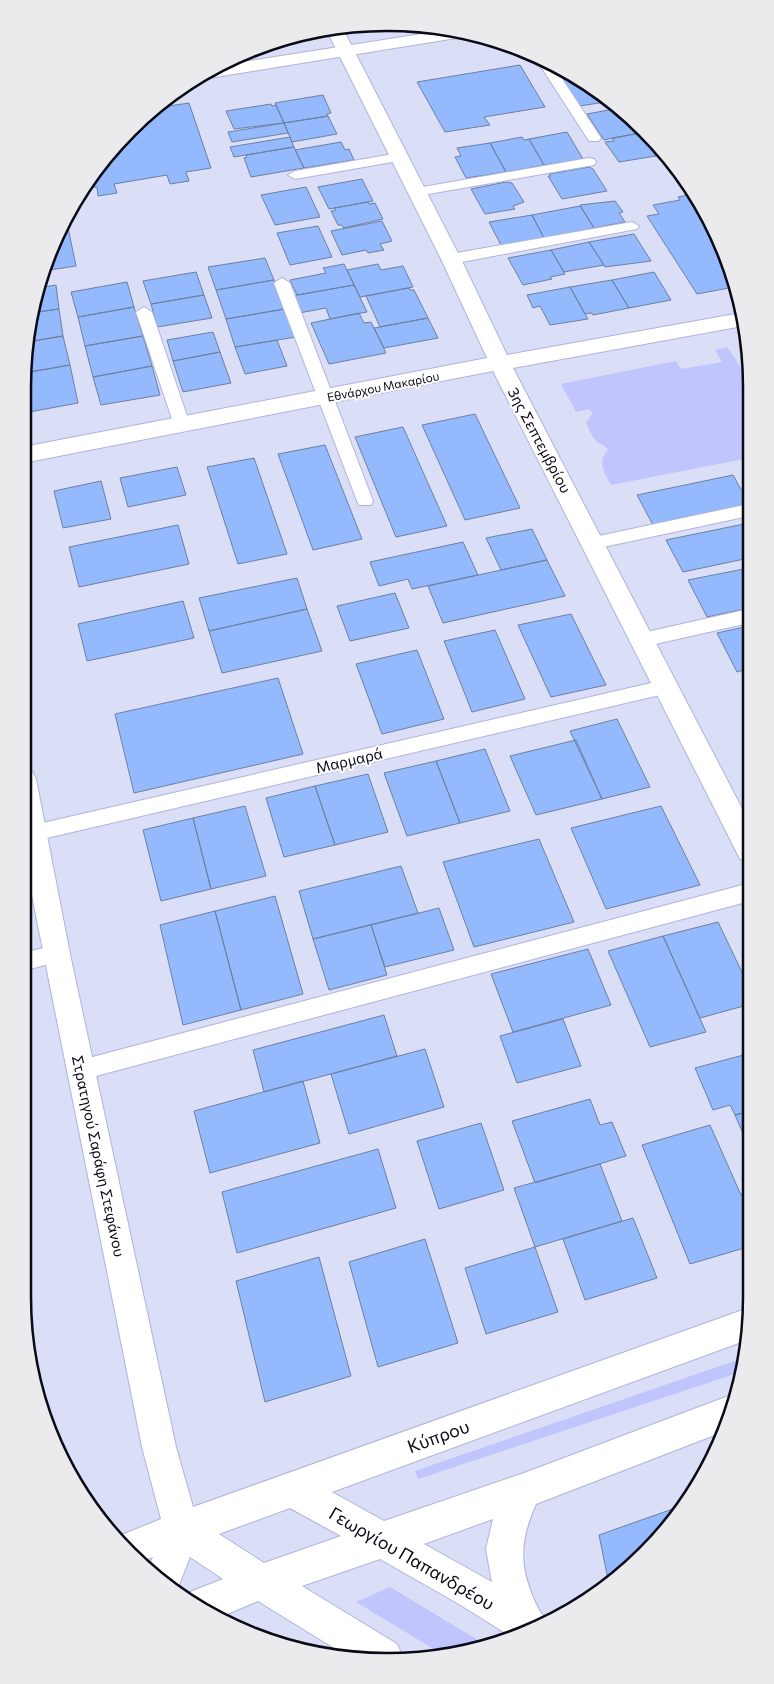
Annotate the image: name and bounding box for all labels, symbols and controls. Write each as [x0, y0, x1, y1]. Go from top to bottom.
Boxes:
street label: Εθνάρχου Μακαρίου [326, 368, 441, 404]
street label: 3ης Σεπτεμβρίου [505, 384, 575, 496]
street label: Μαρμαρά [314, 744, 384, 776]
street label: Στρατηγού Σαράφη Στεφάνου [69, 1054, 129, 1258]
street label: Κύπρου [404, 1415, 472, 1457]
street label: Γεωργίου Παπανδρέου [325, 1502, 499, 1614]

